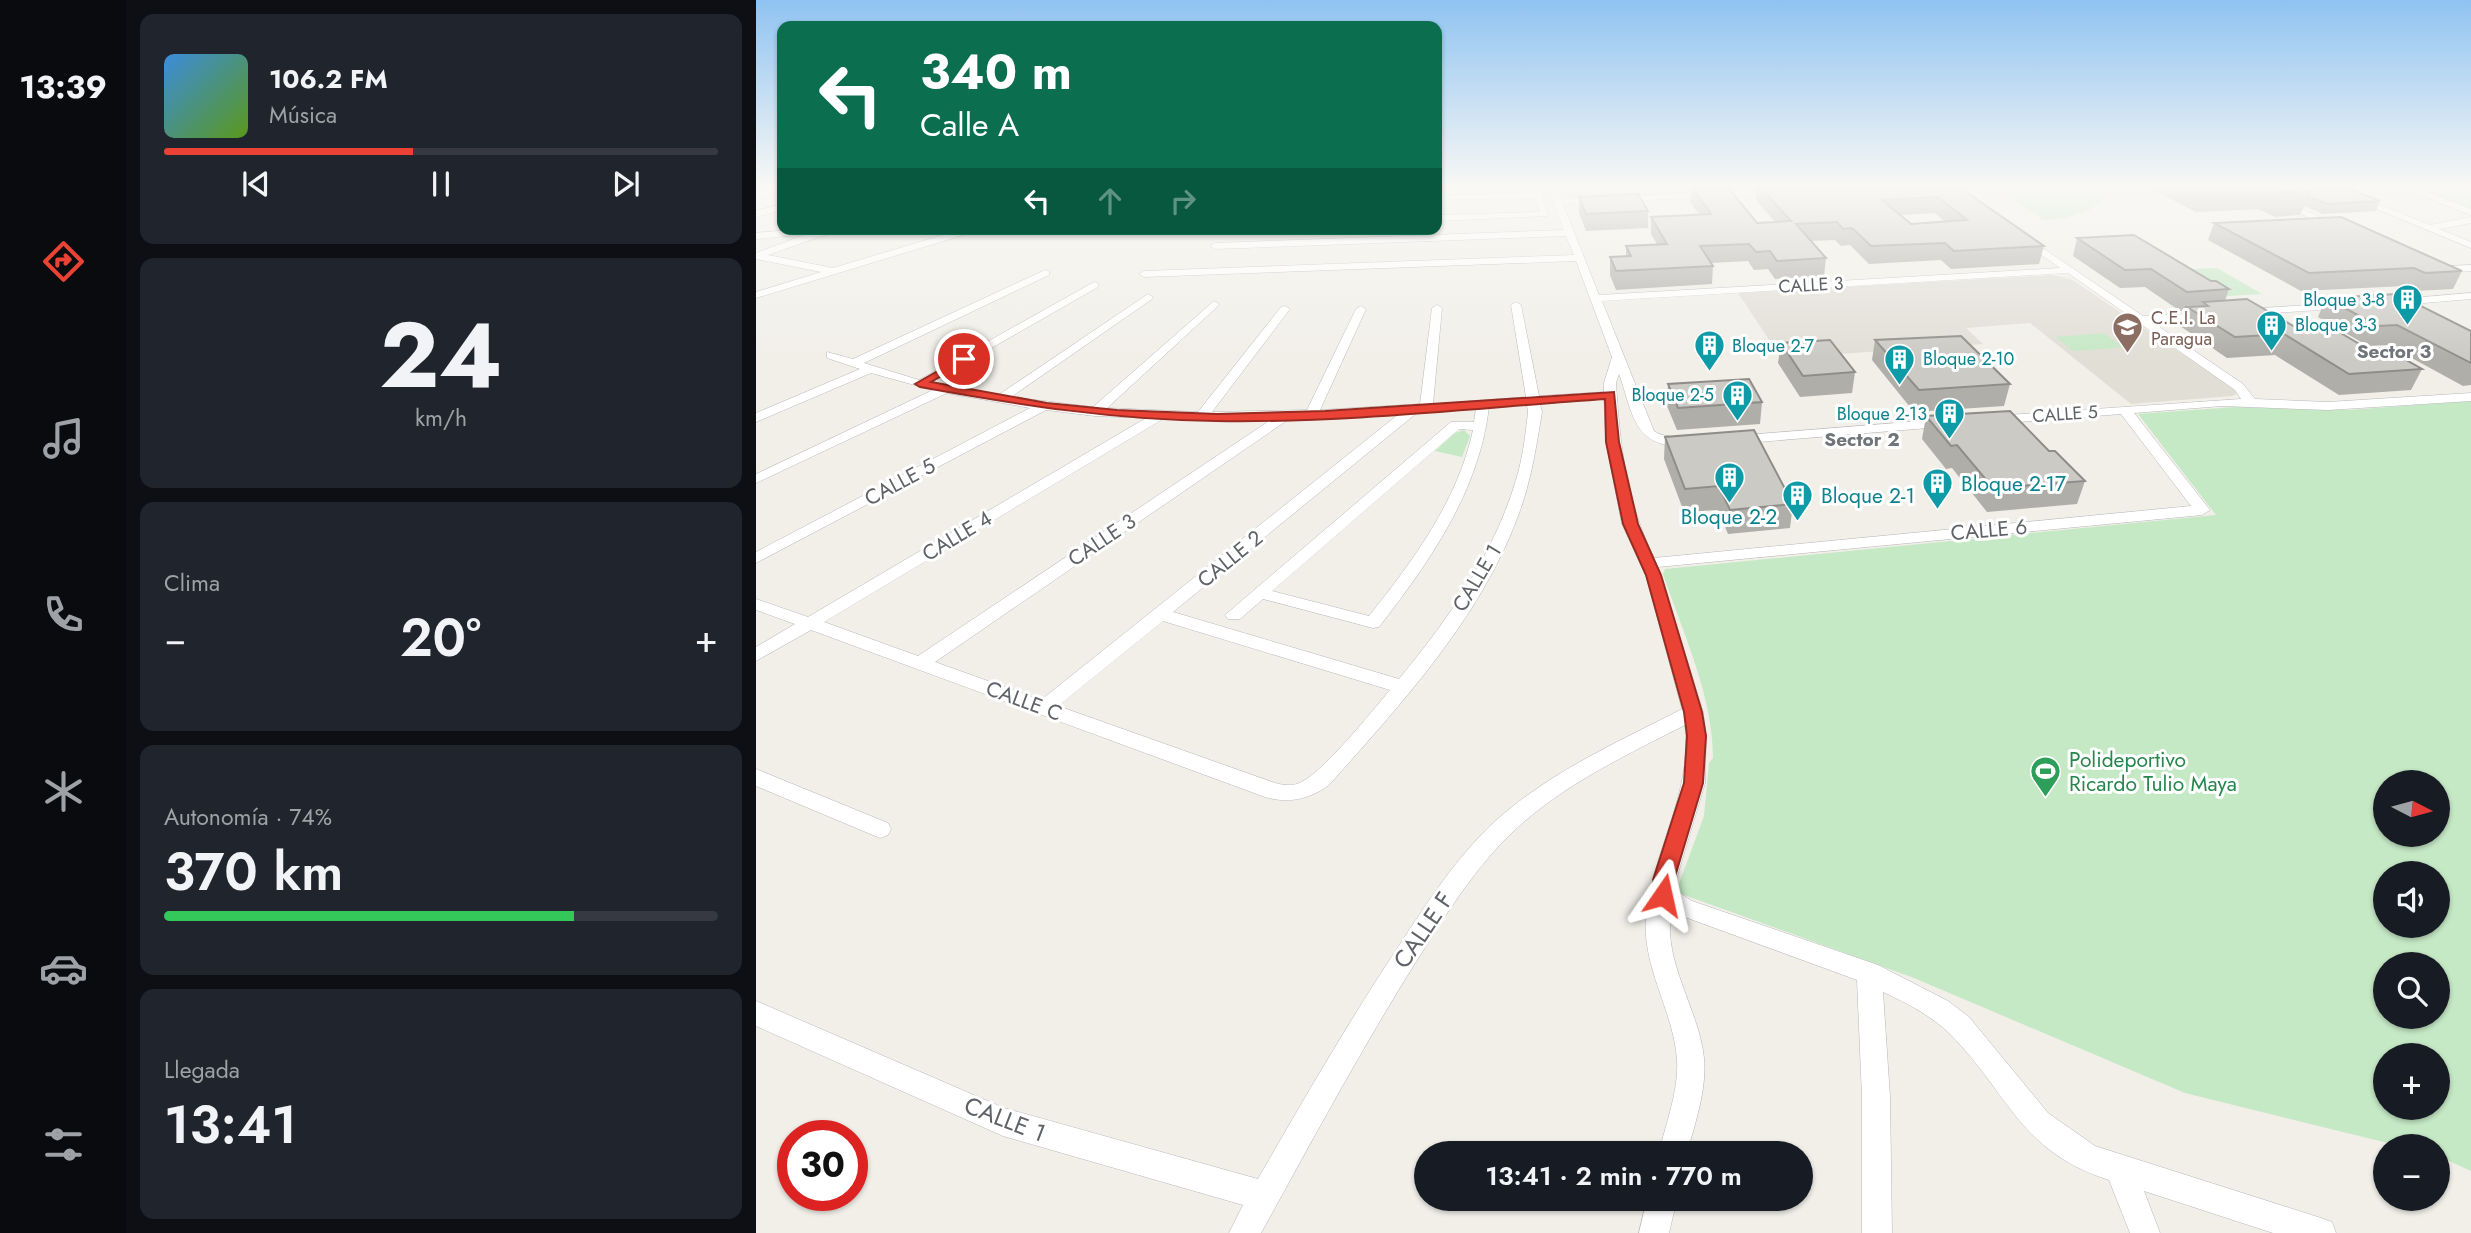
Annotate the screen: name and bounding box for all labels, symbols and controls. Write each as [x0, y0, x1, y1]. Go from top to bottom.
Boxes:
text: 340 m [920, 37, 1072, 107]
icon: left [805, 49, 896, 140]
text: 106.2 FM [269, 60, 388, 98]
text: 13:39 [19, 64, 107, 110]
text: Música [269, 98, 337, 132]
text: Calle A [920, 102, 1019, 148]
icon: previous [237, 165, 275, 203]
icon: pause [422, 165, 460, 203]
icon: next [607, 165, 645, 203]
icon: left [1018, 182, 1056, 220]
icon: ahead [1091, 182, 1129, 220]
icon: right [1164, 182, 1202, 220]
icon: directions [39, 237, 88, 286]
street label: CALLE 3 [1778, 270, 1844, 300]
building icon: Bloque 3-8 [2391, 283, 2425, 327]
place label: Bloque 3-8 [2303, 287, 2385, 313]
text: 24 [379, 290, 503, 421]
place label: C.E.I. La Paragua [2151, 305, 2216, 352]
building icon: Bloque 3-3 [2255, 308, 2289, 352]
school or university icon: C.E.I. La Paragua [2111, 311, 2145, 355]
place label: Bloque 3-3 [2295, 312, 2377, 338]
pin [934, 329, 994, 389]
building icon: Bloque 2-7 [1692, 329, 1726, 373]
place label: Bloque 2-7 [1732, 333, 1814, 359]
district label: Sector 3 [2357, 338, 2432, 365]
icon: arrive [945, 340, 983, 378]
building icon: Bloque 2-10 [1883, 342, 1917, 386]
place label: Bloque 2-10 [1923, 346, 2015, 372]
building icon: Bloque 2-5 [1720, 378, 1754, 422]
place label: Bloque 2-5 [1631, 382, 1714, 408]
building icon: Bloque 2-13 [1933, 397, 1967, 441]
street label: CALLE 5 [2031, 399, 2099, 429]
text: km/h [415, 401, 467, 435]
place label: Bloque 2-13 [1837, 401, 1927, 427]
icon: music [39, 414, 88, 463]
district label: Sector 2 [1824, 426, 1900, 453]
street label: CALLE 5 [859, 451, 941, 513]
building icon: Bloque 2-2 [1712, 460, 1746, 504]
building icon: Bloque 2-17 [1921, 467, 1955, 511]
place label: Bloque 2-17 [1961, 469, 2066, 499]
building icon: Bloque 2-1 [1781, 479, 1815, 523]
place label: Bloque 2-1 [1821, 481, 1915, 511]
place label: Bloque 2-2 [1681, 502, 1777, 532]
street label: CALLE 4 [916, 503, 998, 569]
street label: CALLE 3 [1062, 506, 1142, 574]
street label: CALLE 6 [1949, 512, 2029, 548]
street label: CALLE 2 [1191, 523, 1269, 595]
street label: CALLE 1 [1445, 538, 1509, 618]
text: Clima [164, 566, 220, 600]
icon: phone [39, 590, 88, 639]
text: 20° [400, 600, 481, 676]
text: − [164, 611, 186, 666]
text: + [695, 611, 718, 666]
street label: CALLE C [982, 673, 1066, 729]
place label: Polideportivo Ricardo Tulio Maya [2069, 745, 2237, 799]
sports icon: Polideportivo Ricardo Tulio Maya [2029, 755, 2063, 799]
icon: climate [39, 767, 88, 816]
north arrow [2373, 770, 2450, 847]
map controls [2373, 770, 2450, 1211]
text: Autonomía · 74% [164, 800, 332, 834]
text: 370 km [164, 834, 343, 910]
position arrow [1626, 858, 1700, 932]
button: sound [2373, 861, 2450, 938]
street label: CALLE F [1384, 885, 1462, 975]
icon: car [39, 944, 88, 993]
button: search [2373, 952, 2450, 1029]
button: + [2373, 1043, 2450, 1120]
text: Llegada [164, 1053, 240, 1087]
text: 13:41 [164, 1087, 297, 1163]
street label: CALLE 1 [959, 1087, 1051, 1151]
icon: filters [39, 1120, 88, 1169]
speed limit sign: 30 [777, 1120, 868, 1211]
button: − [2373, 1134, 2450, 1211]
text: 13:41 · 2 min · 770 m [1485, 1157, 1742, 1195]

